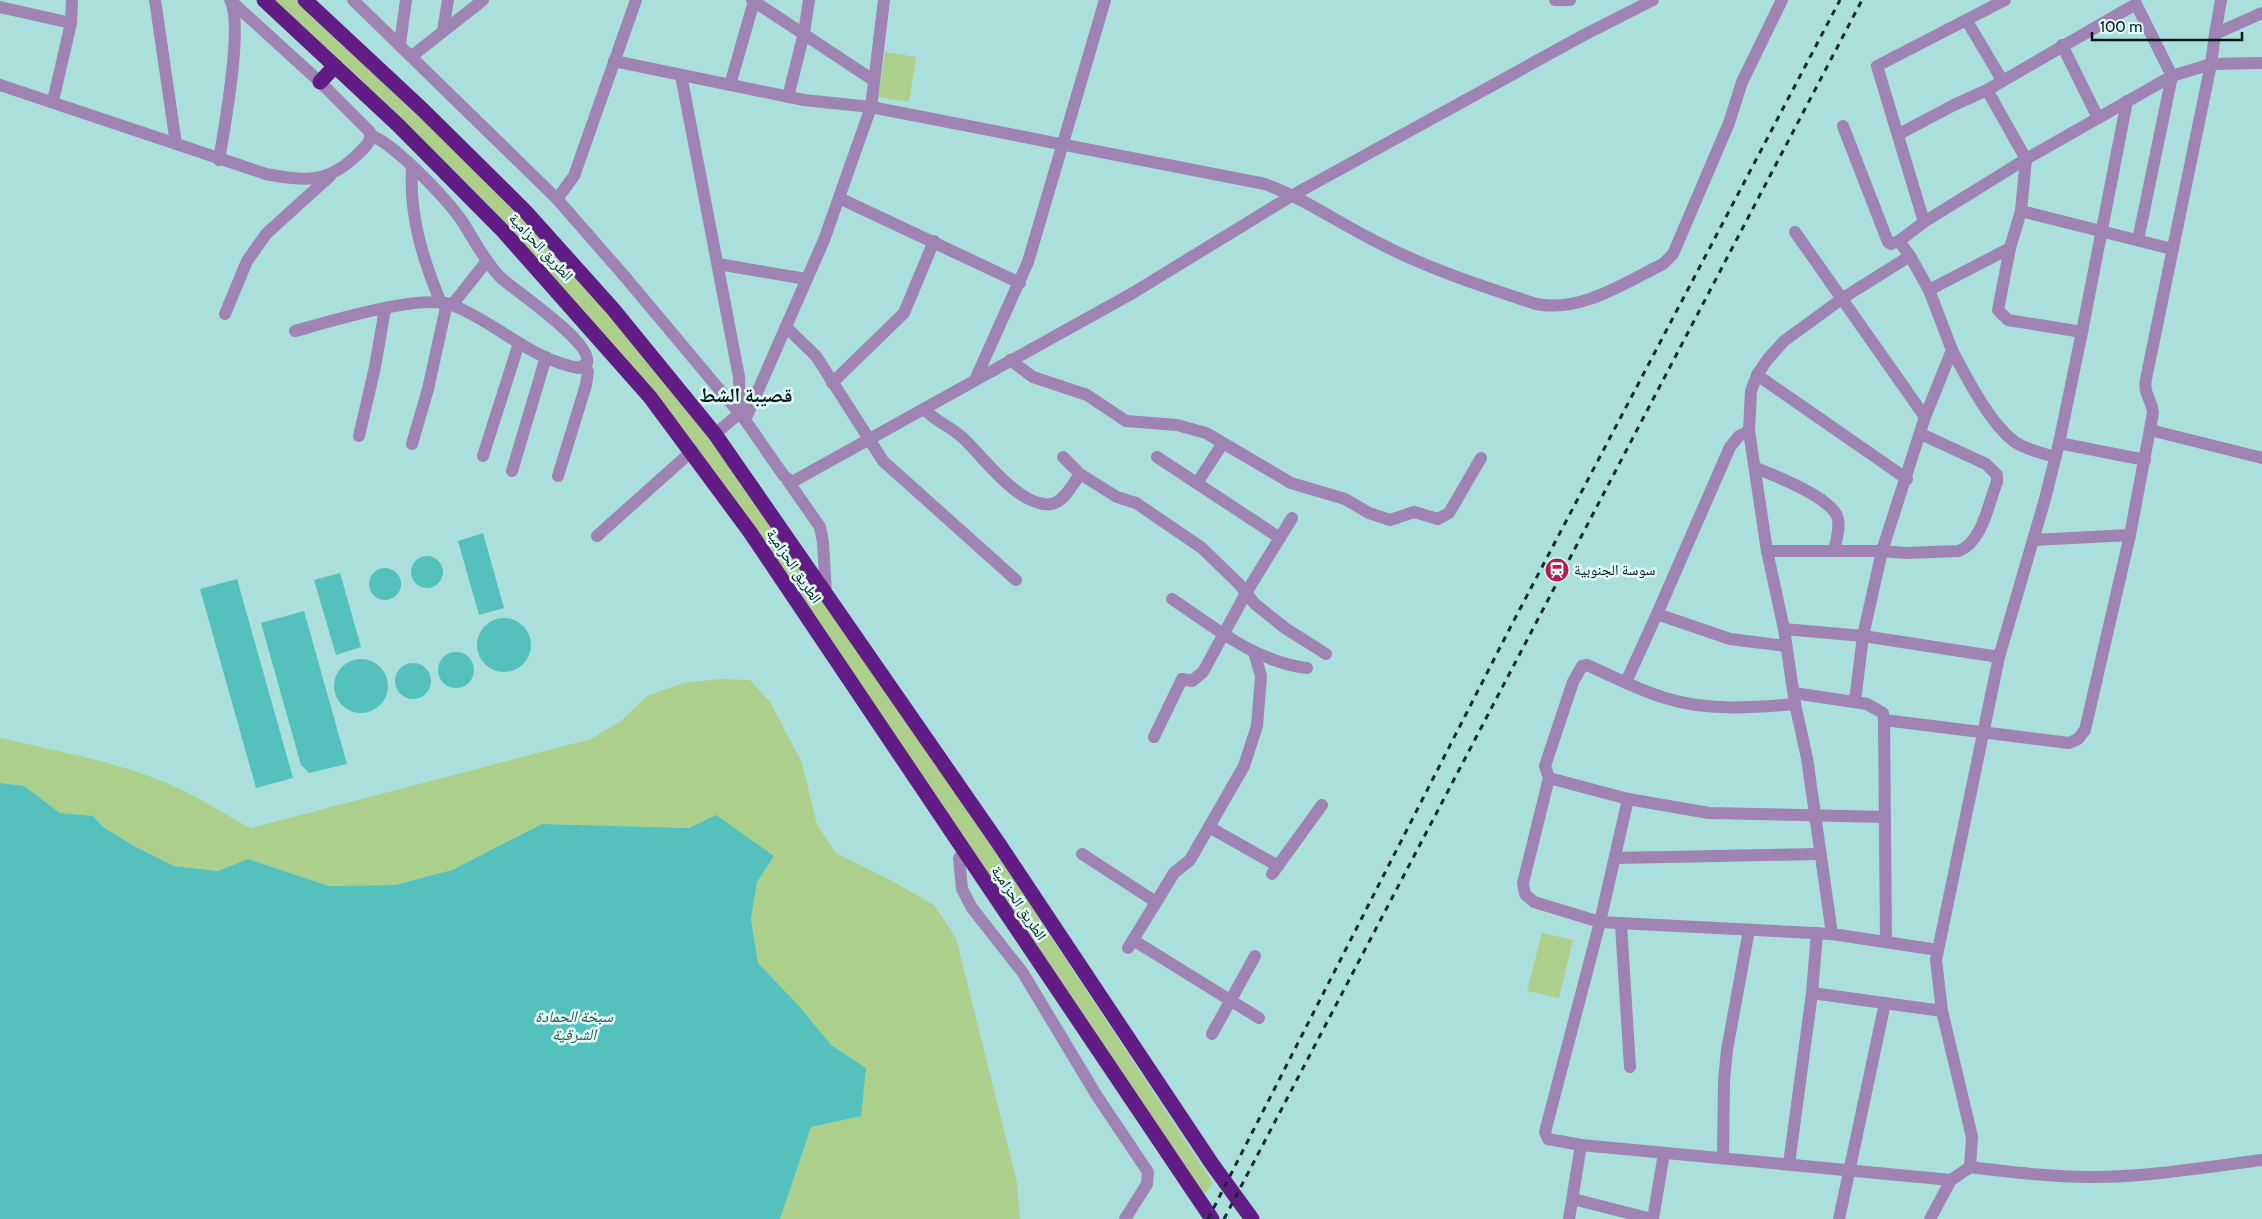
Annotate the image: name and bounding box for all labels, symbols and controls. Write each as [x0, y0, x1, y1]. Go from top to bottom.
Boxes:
scale bar [2092, 10, 2242, 42]
text: 100 m [2100, 18, 2142, 36]
street label: الطريق الحزامية [504, 209, 577, 285]
district label: قصيبة الشط [699, 383, 793, 407]
street label: الطريق الحزامية [762, 525, 825, 607]
station icon: سوسة الجنوبية [1544, 557, 1570, 583]
place label: سوسة الجنوبية [1574, 561, 1655, 579]
street label: الطريق الحزامية [987, 862, 1050, 944]
water label: سبخة الحمادة الشرقية [535, 1007, 613, 1044]

